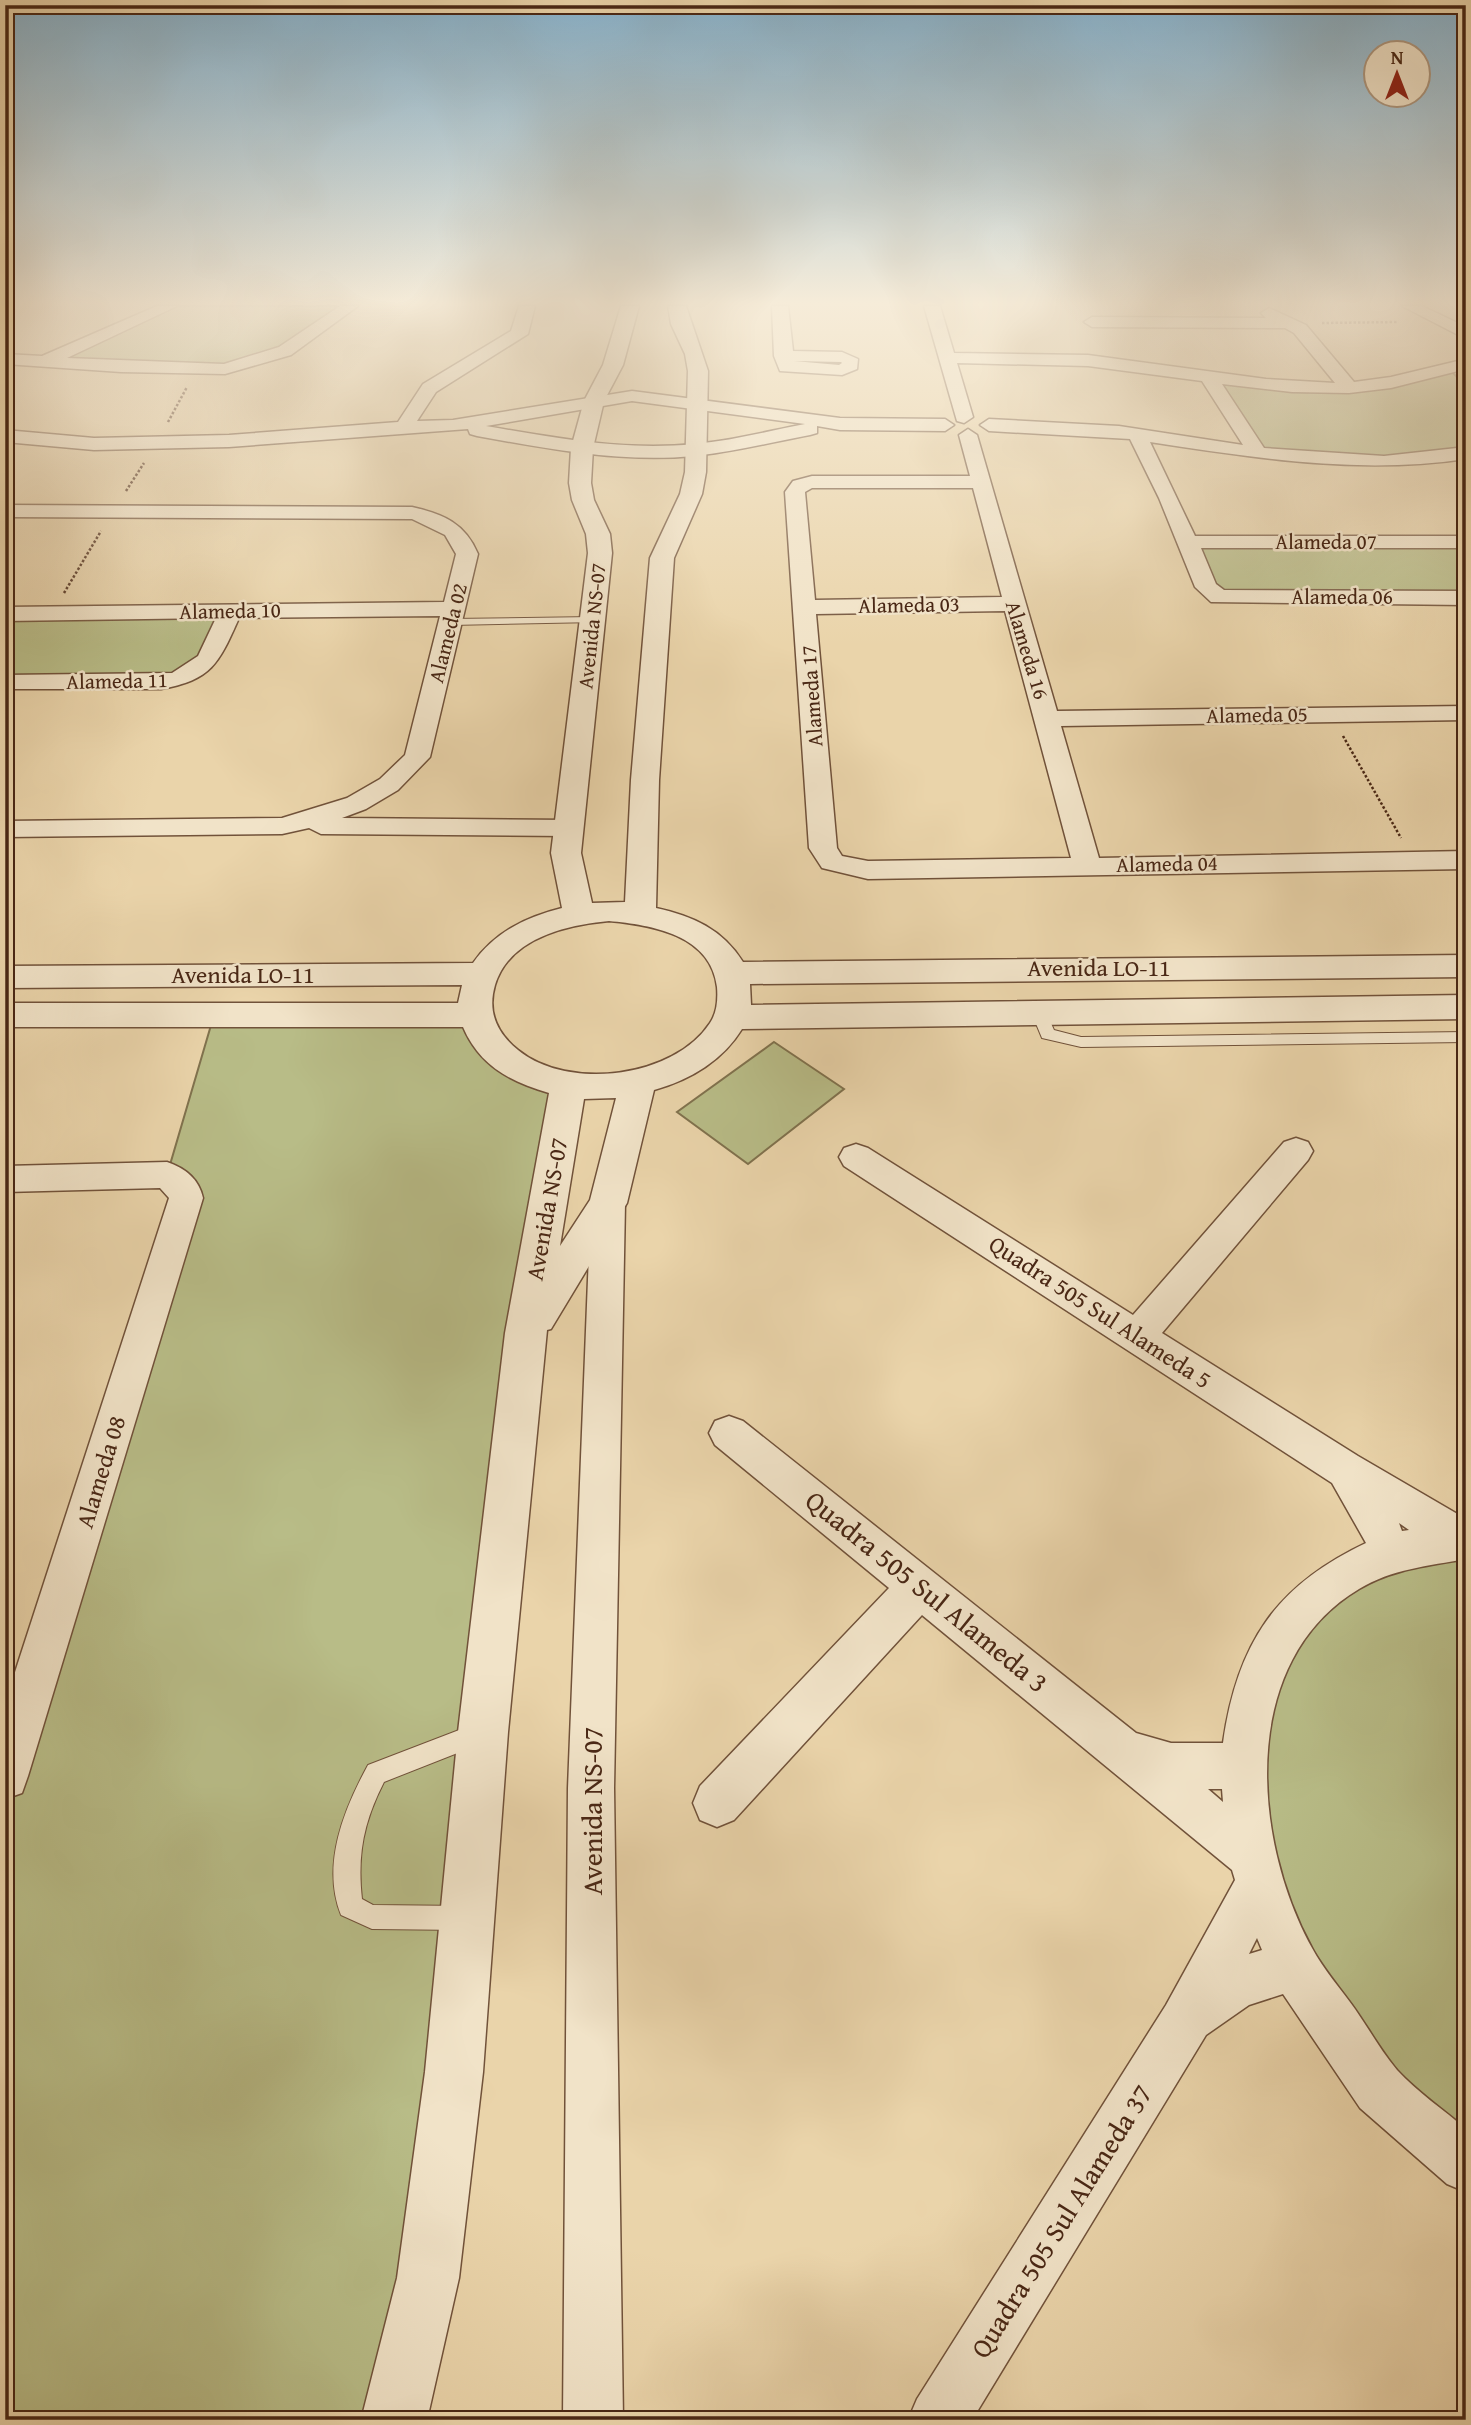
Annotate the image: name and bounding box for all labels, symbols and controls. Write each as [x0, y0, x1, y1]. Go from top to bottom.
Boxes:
north arrow [1362, 38, 1432, 108]
text: N [1391, 43, 1404, 71]
street label: Alameda 07 [1275, 526, 1377, 557]
street label: Avenida NS-07 [569, 561, 614, 690]
street label: Alameda 02 [420, 580, 475, 686]
street label: Alameda 06 [1291, 581, 1393, 612]
street label: Alameda 03 [858, 588, 960, 621]
street label: Alameda 10 [179, 594, 281, 627]
street label: Alameda 16 [998, 597, 1057, 703]
street label: Alameda 17 [792, 644, 831, 748]
street label: Alameda 11 [66, 664, 168, 697]
street label: Alameda 05 [1206, 698, 1308, 731]
street label: Alameda 04 [1116, 847, 1218, 880]
street label: Avenida LO-11 [1027, 950, 1171, 985]
street label: Avenida LO-11 [171, 957, 315, 992]
street label: Avenida NS-07 [517, 1135, 576, 1283]
street label: Quadra 505 Sul Alameda 5 [982, 1226, 1218, 1397]
street label: Alameda 08 [67, 1411, 134, 1532]
street label: Quadra 505 Sul Alameda 3 [797, 1480, 1058, 1702]
street label: Avenida NS-07 [571, 1727, 612, 1895]
street label: Quadra 505 Sul Alameda 37 [960, 2076, 1162, 2366]

